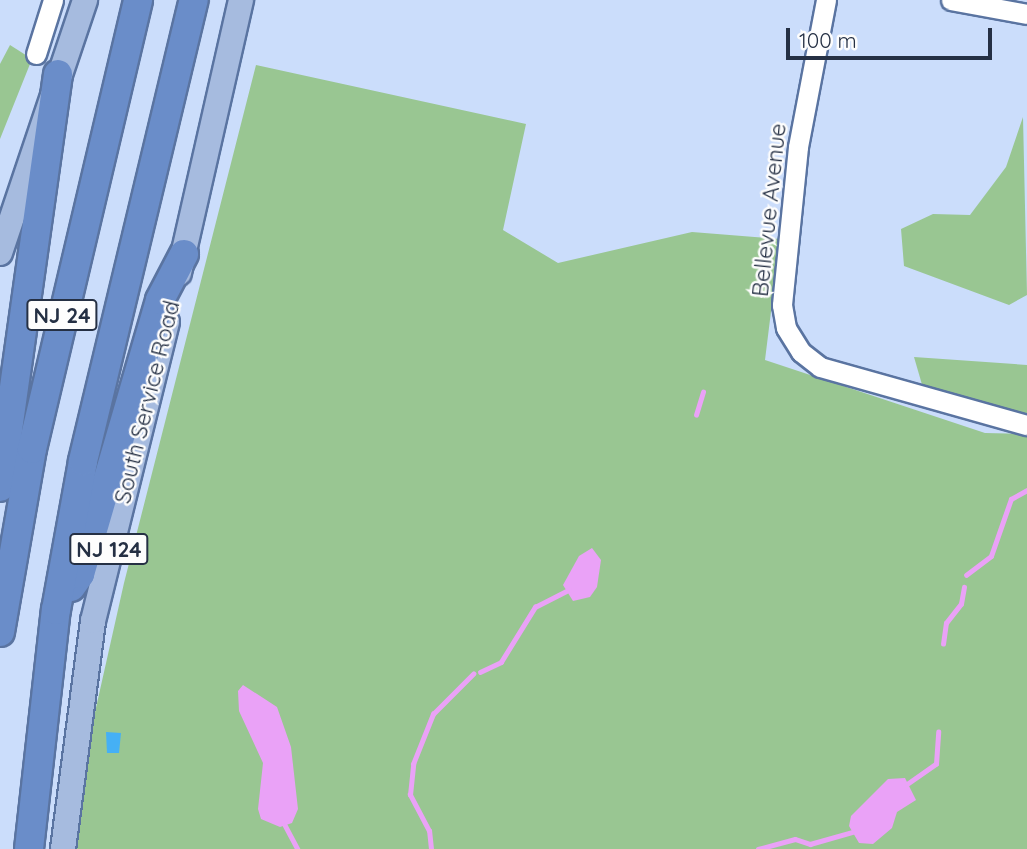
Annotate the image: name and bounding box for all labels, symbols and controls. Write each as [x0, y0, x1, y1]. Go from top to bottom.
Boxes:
scale bar [789, 14, 996, 58]
text: 100 m [799, 27, 857, 53]
street label: Bellevue Avenue [746, 122, 792, 298]
road number: NJ 24 [25, 298, 99, 332]
street label: South Service Road [108, 298, 186, 506]
road number: NJ 124 [69, 532, 149, 566]

